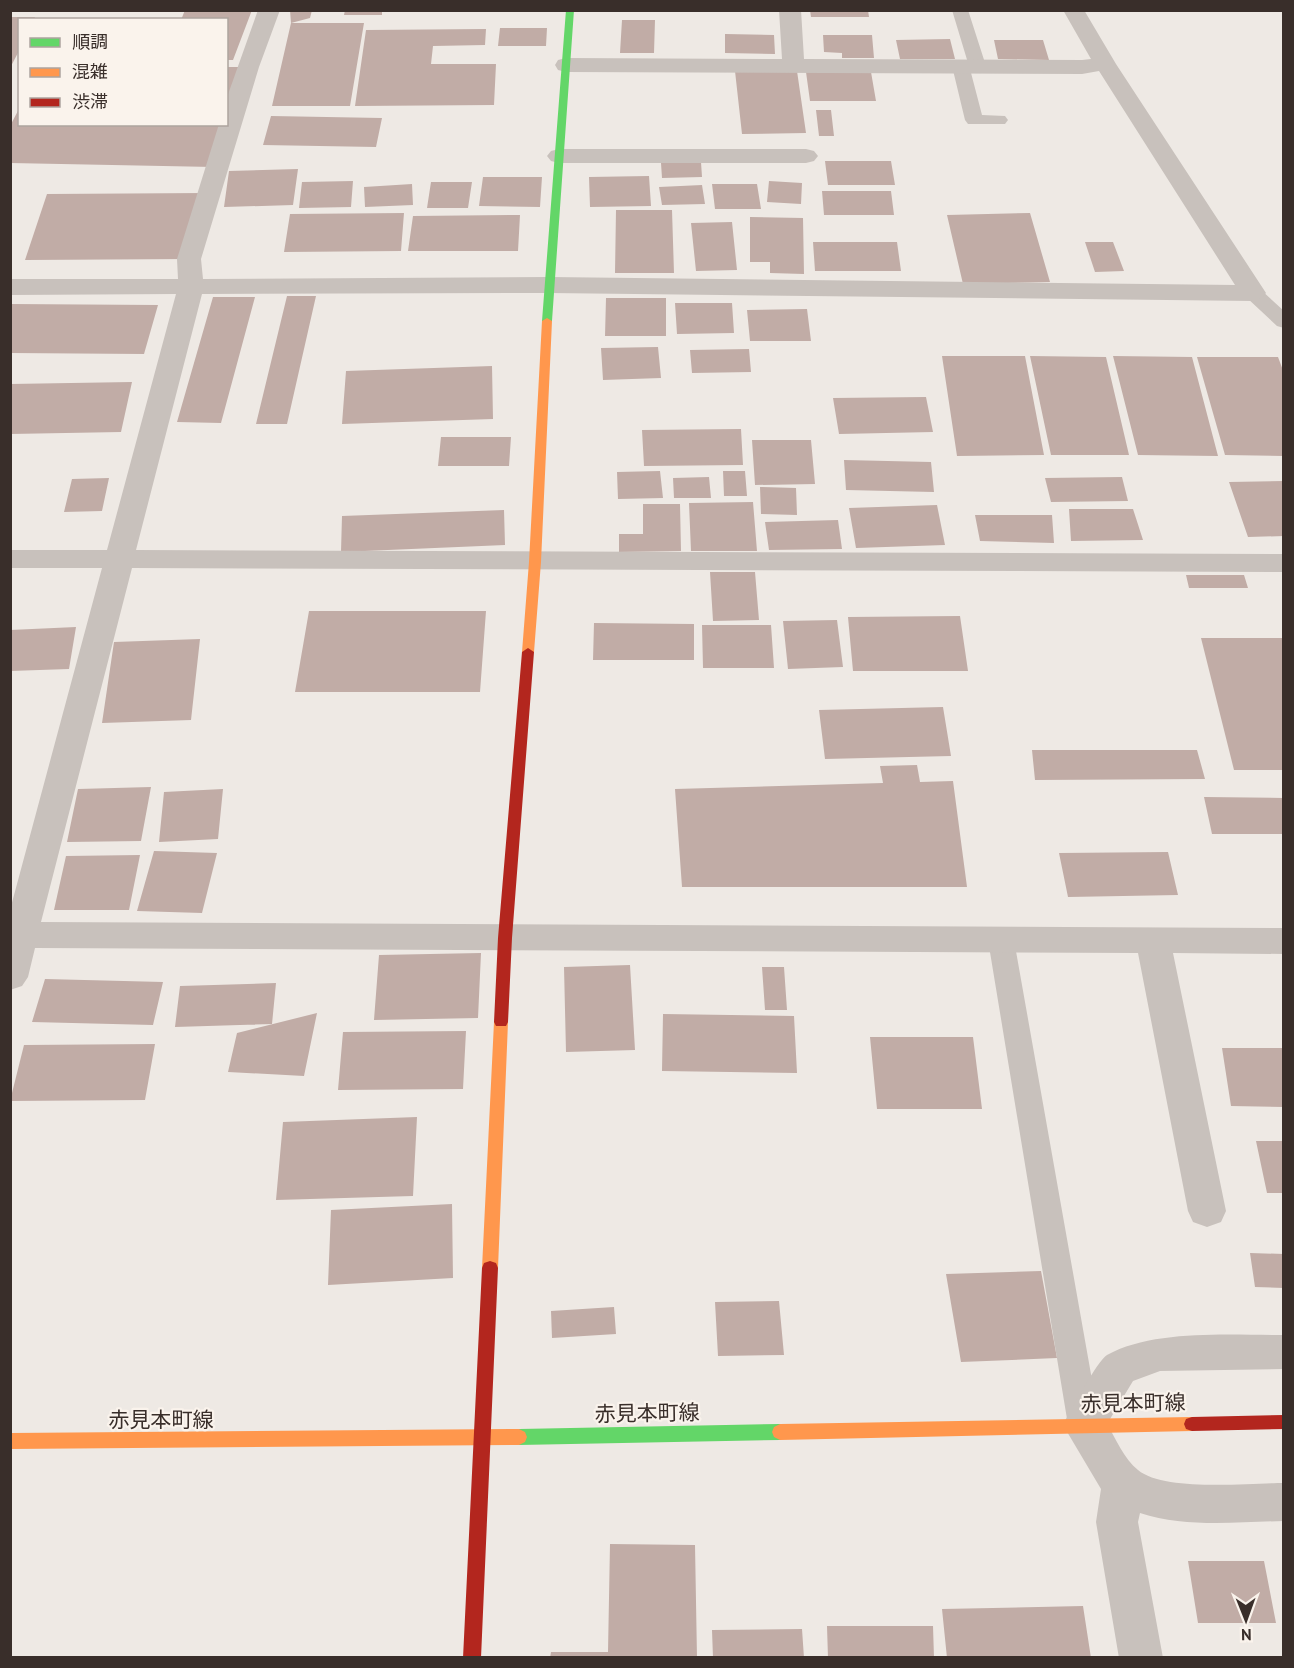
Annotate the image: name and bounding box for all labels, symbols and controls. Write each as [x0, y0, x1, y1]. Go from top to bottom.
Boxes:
legend [18, 18, 228, 126]
text: 順調 [72, 30, 108, 53]
text: 混雑 [72, 60, 108, 83]
text: 渋滞 [72, 90, 108, 113]
street label: 赤見本町線 [1080, 1389, 1186, 1417]
street label: 赤見本町線 [594, 1399, 700, 1427]
street label: 赤見本町線 [109, 1406, 214, 1433]
north arrow [1216, 1590, 1276, 1650]
text: N [1241, 1625, 1252, 1645]

